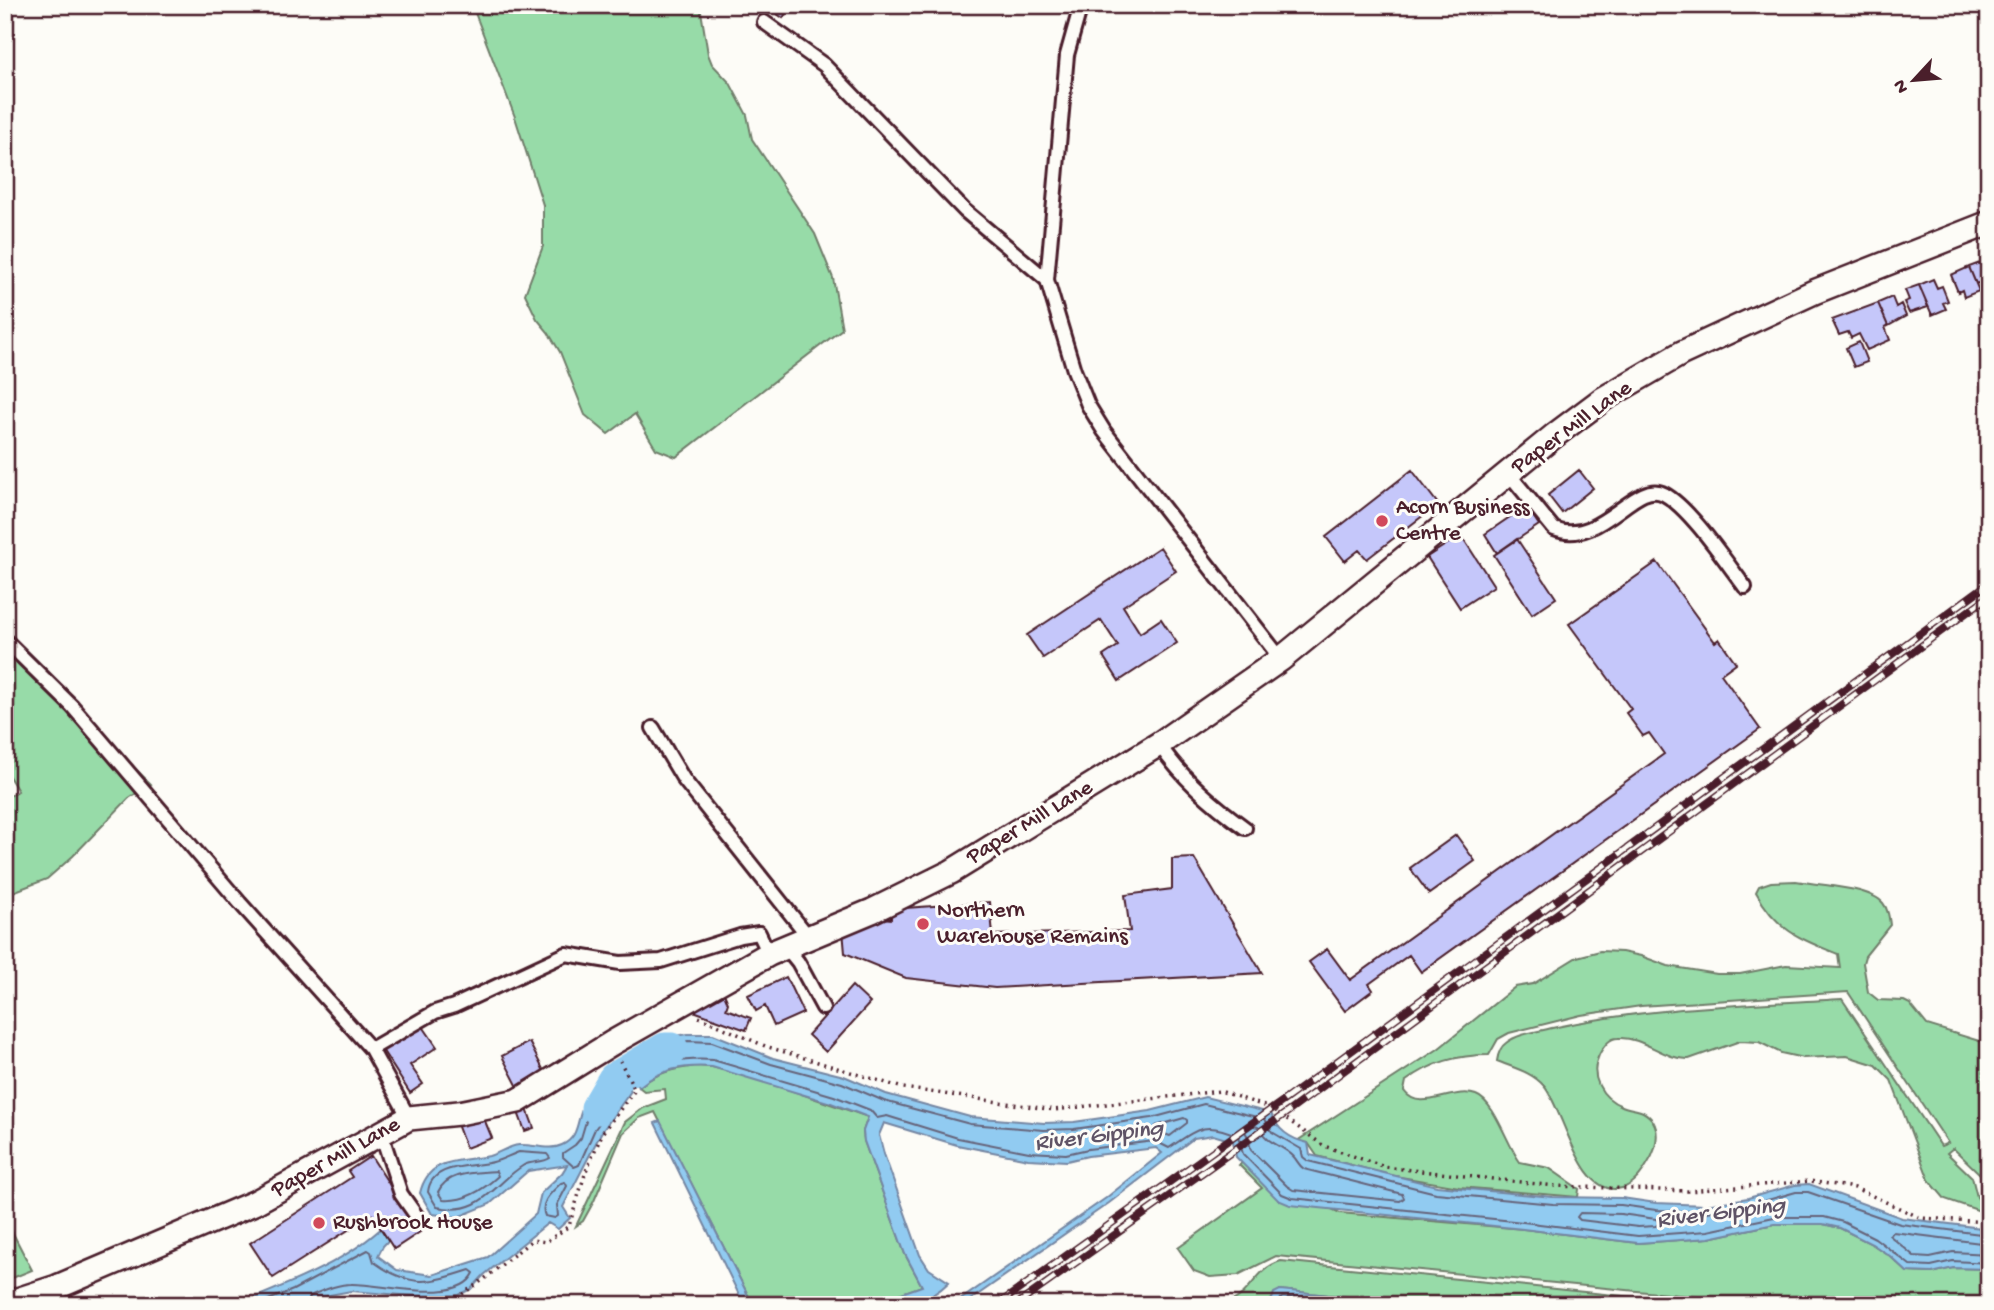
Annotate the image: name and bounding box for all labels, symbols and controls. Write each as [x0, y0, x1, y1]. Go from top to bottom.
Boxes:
north arrow [1878, 46, 1948, 116]
text: N [1889, 75, 1915, 97]
street label: Paper Mill Lane [1506, 374, 1639, 481]
place label: Acorn Business Centre [1396, 495, 1530, 548]
marker: Acorn Business Centre [1374, 513, 1390, 529]
street label: Paper Mill Lane [961, 774, 1099, 872]
place label: Northern Warehouse Remains [937, 898, 1128, 951]
marker: Northern Warehouse Remains [915, 916, 931, 932]
street label: Paper Mill Lane [266, 1111, 406, 1205]
water label: River Gipping [1033, 1115, 1166, 1159]
water label: River Gipping [1655, 1192, 1788, 1236]
place label: Rushbrook House [333, 1210, 494, 1237]
marker: Rushbrook House [311, 1215, 327, 1231]

